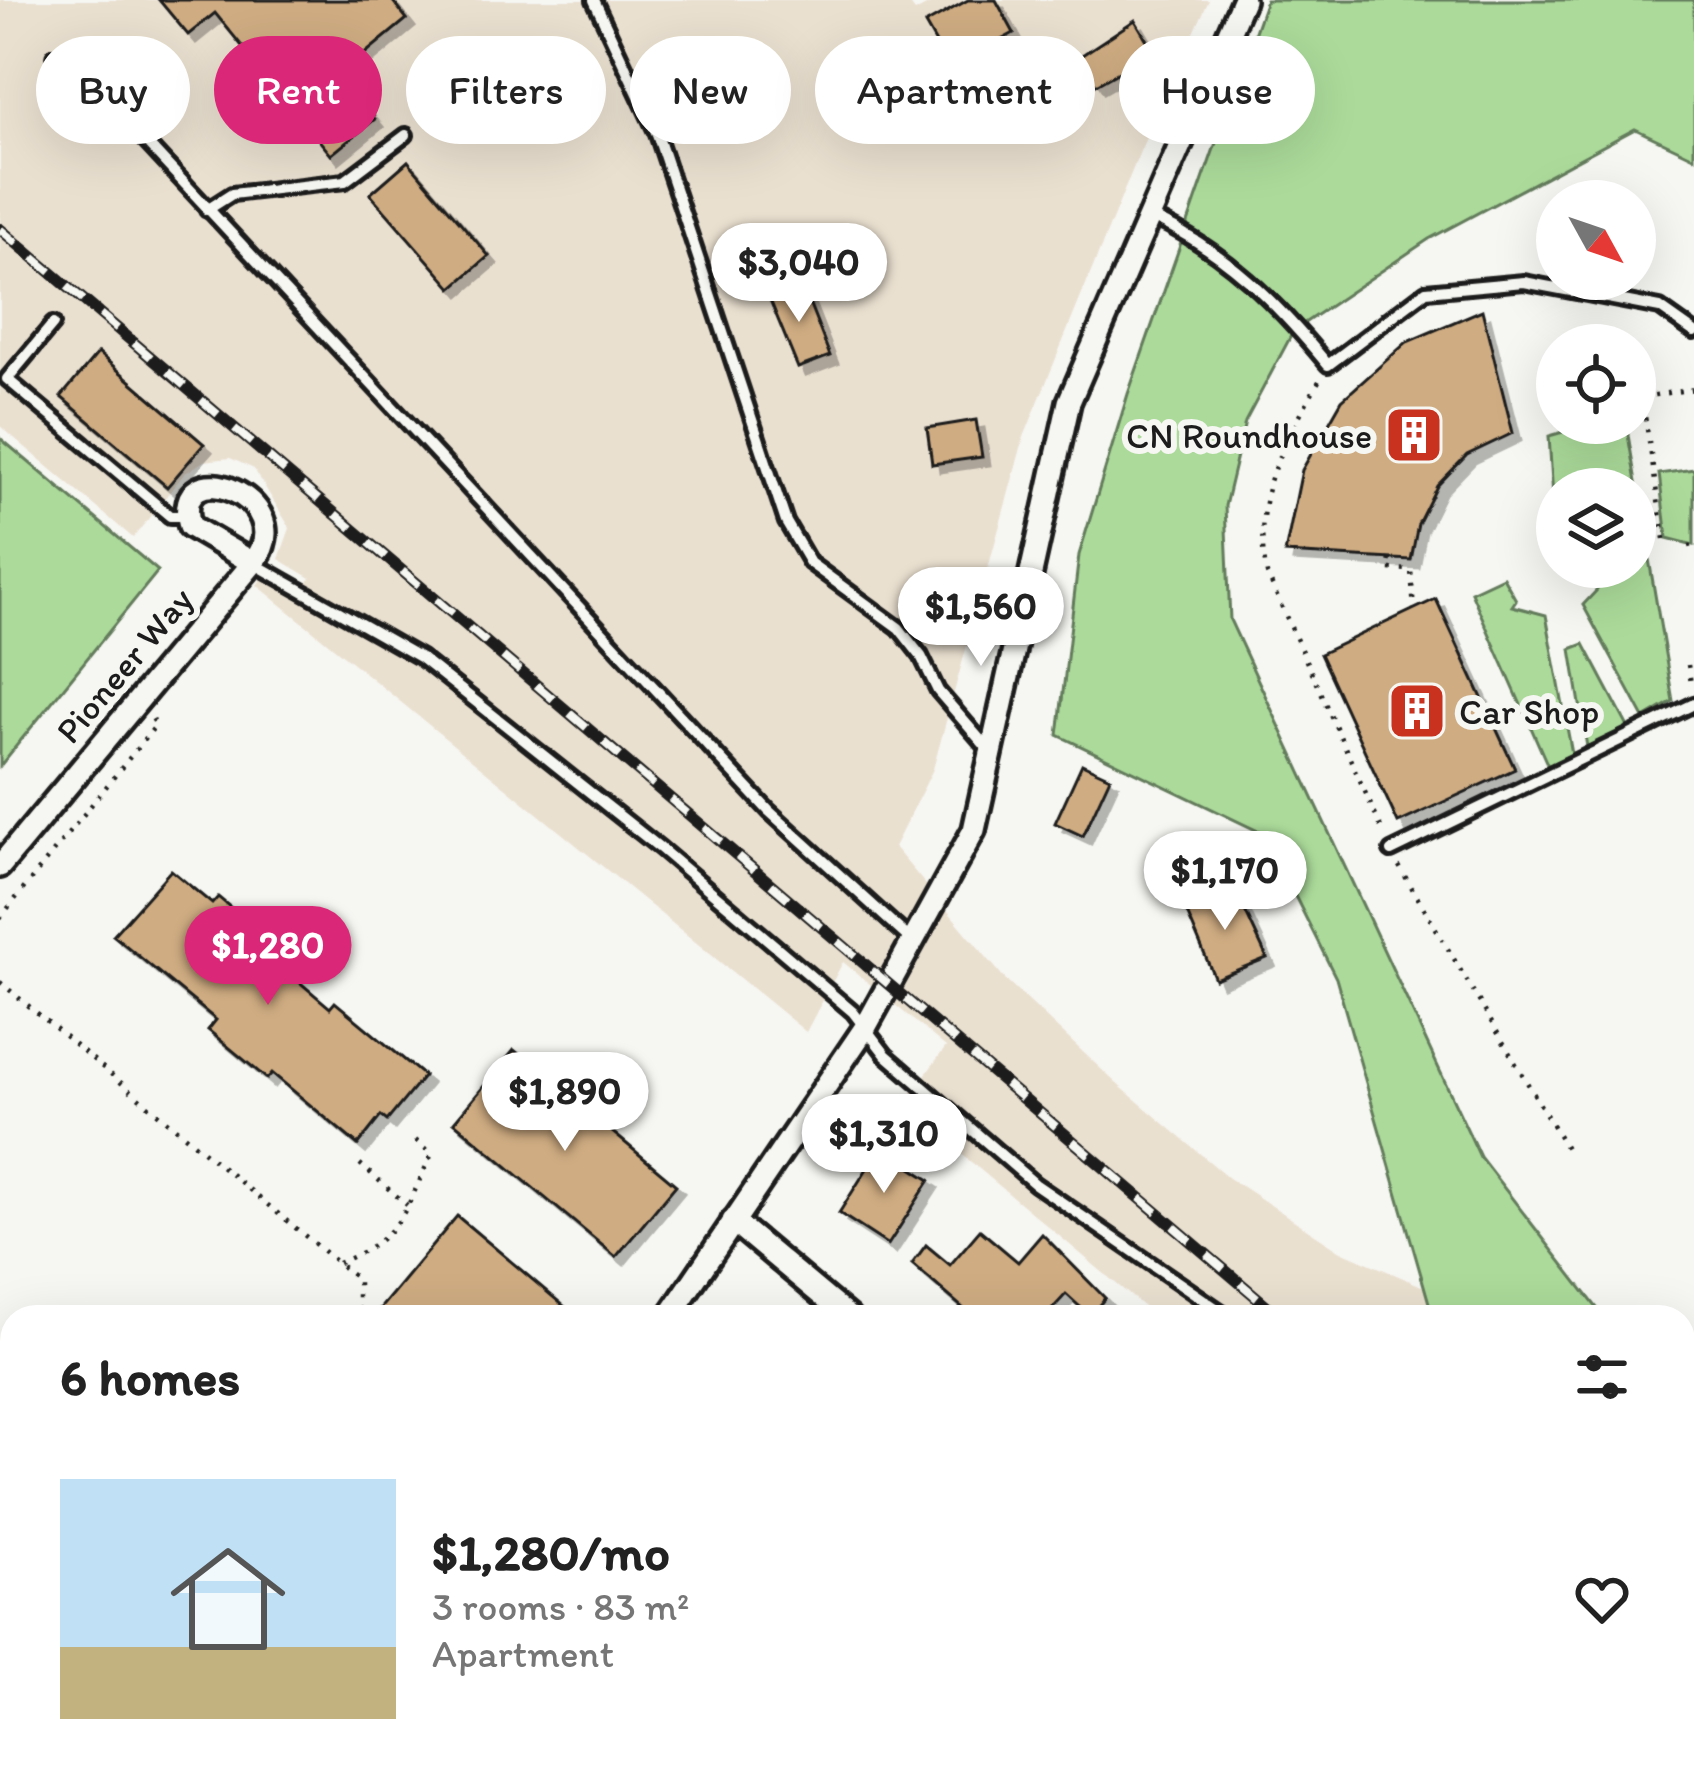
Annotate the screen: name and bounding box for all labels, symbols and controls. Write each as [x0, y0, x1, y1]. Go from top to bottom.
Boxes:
chip: Buy [36, 36, 190, 144]
chip: Rent [214, 36, 382, 144]
chip: Filters [406, 36, 606, 144]
chip: New [630, 36, 791, 144]
chip: Apartment [815, 36, 1095, 144]
chip: House [1119, 36, 1315, 144]
north arrow [1536, 180, 1656, 300]
map controls [1536, 180, 1656, 588]
pin: $3,040 [701, 223, 897, 325]
text: $3,040 [738, 238, 860, 285]
button: locate [1536, 324, 1656, 444]
building icon: CN Roundhouse [1383, 404, 1445, 466]
place label: CN Roundhouse [1126, 414, 1372, 457]
button: layers [1536, 468, 1656, 588]
pin: $1,560 [883, 567, 1079, 669]
street label: Pioneer Way [46, 578, 202, 752]
text: $1,560 [925, 582, 1037, 629]
building icon: Car Shop [1386, 680, 1448, 742]
place label: Car Shop [1459, 690, 1599, 733]
pin: $1,170 [1127, 831, 1323, 933]
text: $1,170 [1171, 846, 1279, 893]
pin: $1,280 [170, 906, 366, 1008]
text: $1,280 [211, 921, 325, 968]
pin: $1,890 [467, 1052, 663, 1154]
text: $1,890 [509, 1067, 621, 1114]
pin: $1,310 [786, 1094, 982, 1196]
text: $1,310 [829, 1109, 939, 1156]
icon: filters [1569, 1344, 1635, 1410]
text: 6 homes [60, 1347, 240, 1408]
text: $1,280/mo [432, 1522, 670, 1583]
icon: home [156, 1527, 300, 1671]
icon: heart [1569, 1566, 1635, 1632]
text: 3 rooms · 83 m² [432, 1583, 690, 1630]
text: Apartment [432, 1630, 614, 1677]

